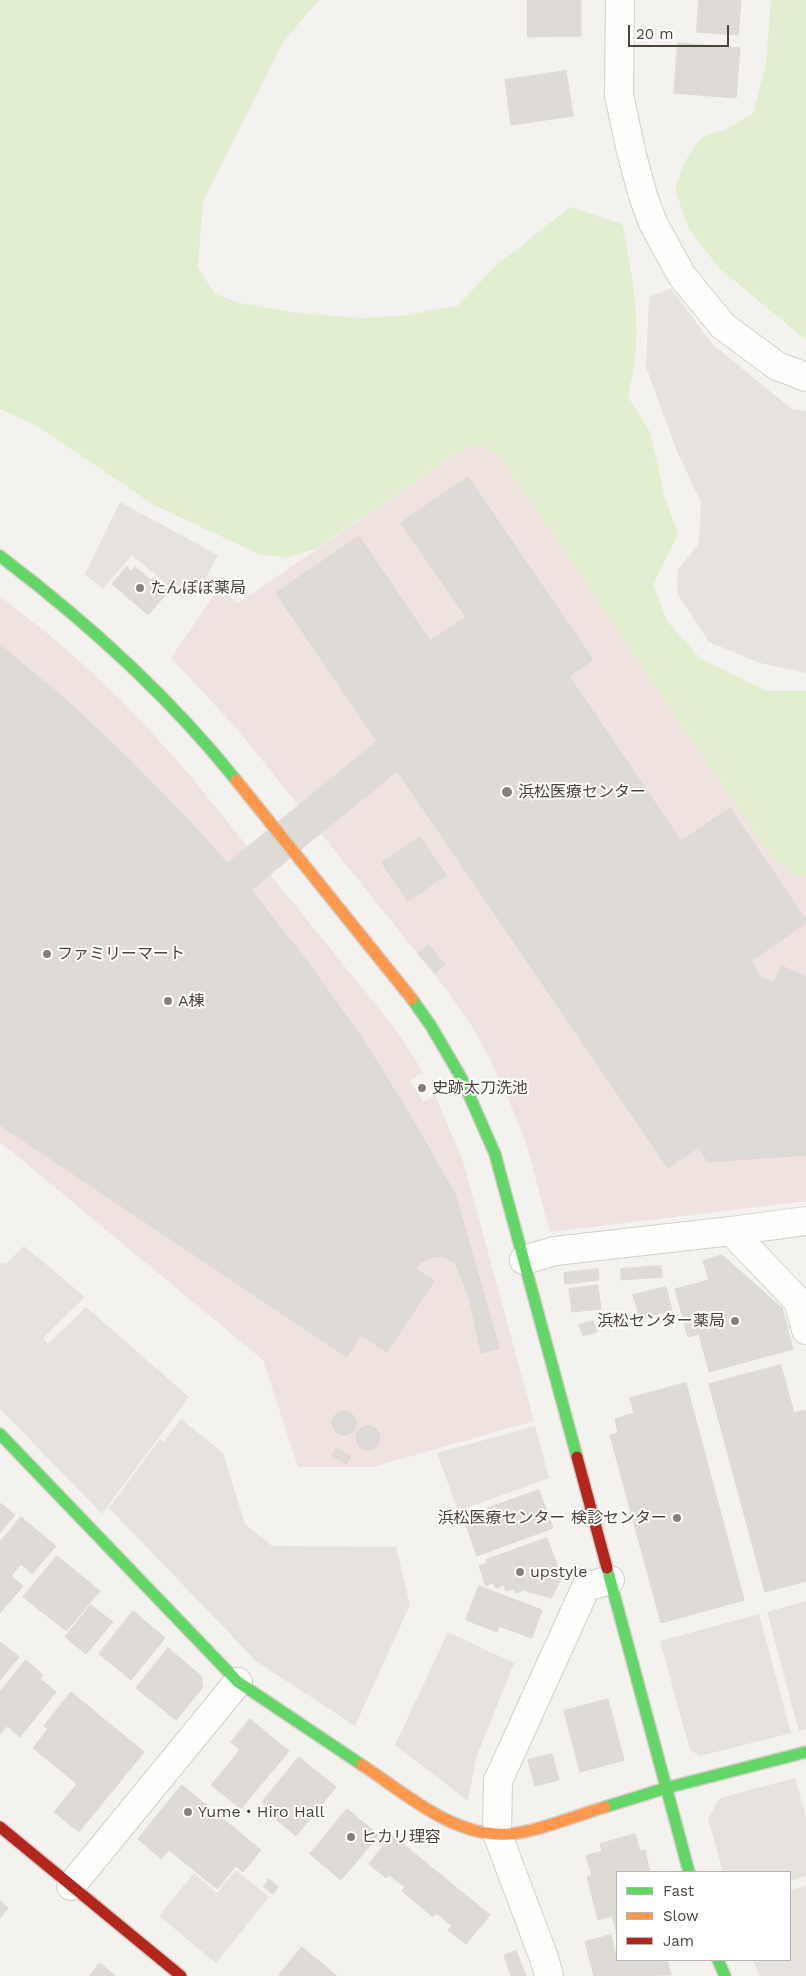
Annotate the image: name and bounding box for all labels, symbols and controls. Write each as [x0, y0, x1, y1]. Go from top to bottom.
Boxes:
scale bar [631, 15, 732, 47]
text: 20 m [636, 25, 674, 43]
place label: たんぽぽ薬局 [150, 578, 246, 598]
marker: たんぽぽ薬局 [134, 582, 146, 594]
place label: 浜松医療センター [518, 782, 646, 802]
marker: 浜松医療センター [500, 785, 514, 799]
place label: ファミリーマート [57, 944, 185, 964]
marker: ファミリーマート [41, 948, 53, 960]
place label: A棟 [178, 991, 205, 1011]
marker: A棟 [162, 995, 174, 1007]
place label: 史跡太刀洗池 [432, 1078, 528, 1098]
marker: 史跡太刀洗池 [416, 1082, 428, 1094]
place label: 浜松センター薬局 [597, 1311, 725, 1331]
marker: 浜松センター薬局 [729, 1315, 741, 1327]
place label: 浜松医療センター 検診センター [438, 1508, 667, 1528]
marker: 浜松医療センター 検診センター [671, 1512, 683, 1524]
place label: upstyle [530, 1562, 587, 1582]
marker: upstyle [514, 1566, 526, 1578]
place label: Yume・Hiro Hall [198, 1802, 324, 1822]
marker: Yume・Hiro Hall [182, 1806, 194, 1818]
place label: ヒカリ理容 [361, 1827, 441, 1847]
marker: ヒカリ理容 [345, 1831, 357, 1843]
legend [616, 1871, 791, 1961]
text: Fast [663, 1882, 694, 1900]
text: Slow [663, 1907, 699, 1925]
text: Jam [663, 1932, 694, 1950]

